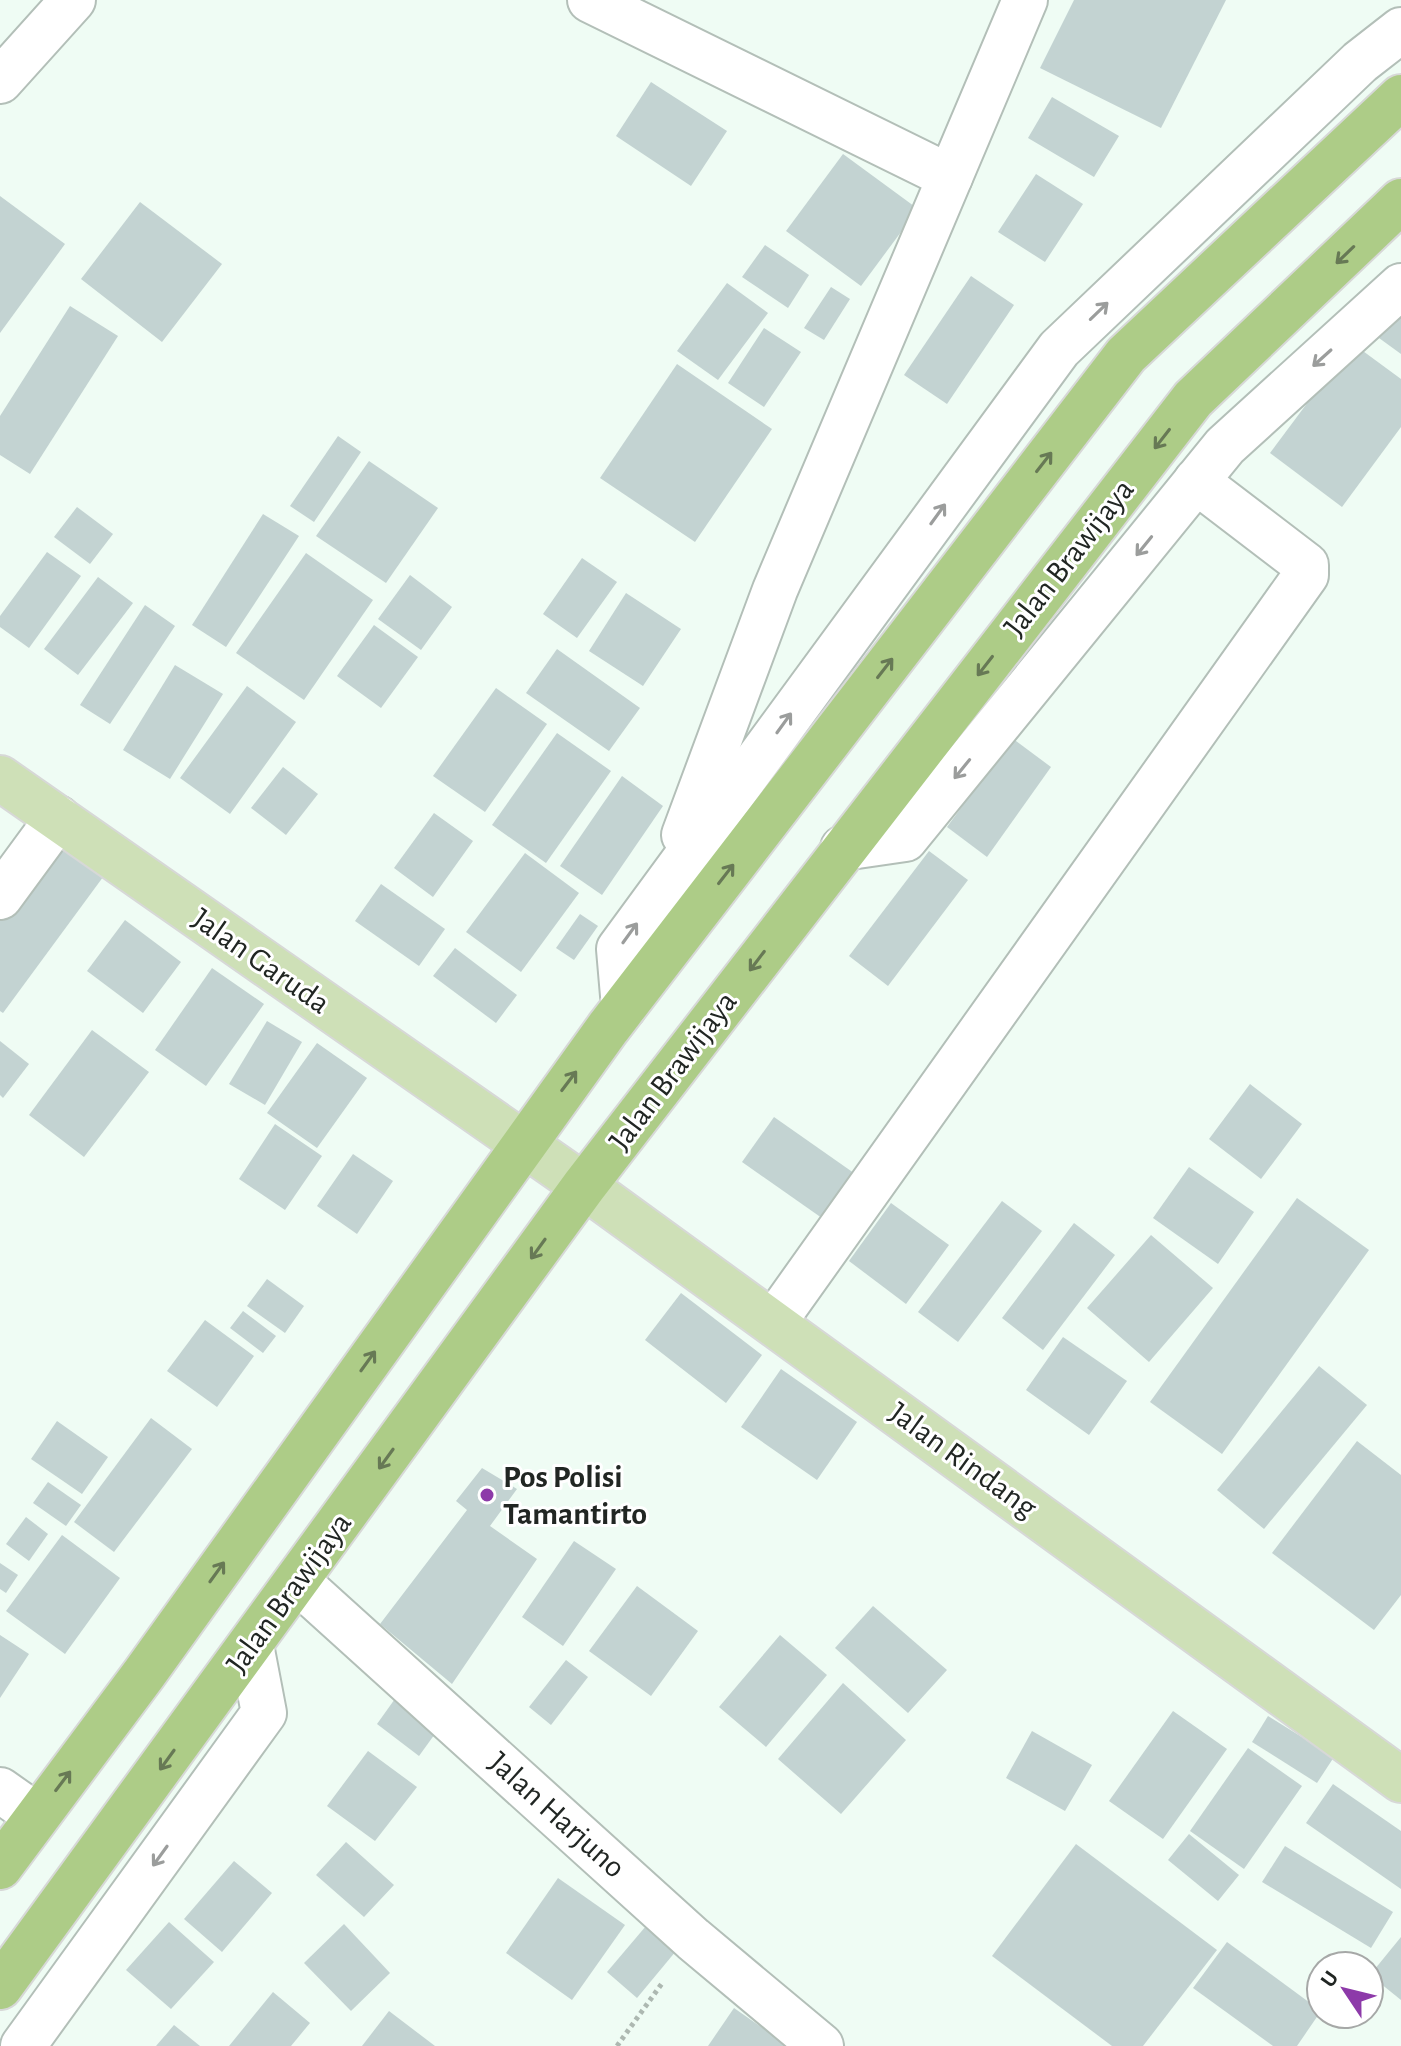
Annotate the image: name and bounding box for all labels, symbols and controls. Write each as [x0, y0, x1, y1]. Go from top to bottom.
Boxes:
one-way arrow [1335, 245, 1355, 264]
one-way arrow [1089, 301, 1109, 320]
one-way arrow [1313, 348, 1333, 366]
one-way arrow [1153, 428, 1170, 449]
one-way arrow [1035, 452, 1052, 473]
street label: Jalan Brawijaya [998, 473, 1140, 643]
one-way arrow [930, 503, 946, 525]
one-way arrow [1135, 535, 1153, 555]
one-way arrow [976, 655, 993, 676]
one-way arrow [876, 658, 894, 679]
one-way arrow [776, 713, 792, 735]
one-way arrow [953, 758, 971, 779]
one-way arrow [718, 864, 735, 885]
street label: Jalan Garuda [186, 902, 336, 1020]
one-way arrow [622, 923, 639, 944]
one-way arrow [749, 949, 766, 971]
street label: Jalan Brawijaya [603, 986, 743, 1156]
one-way arrow [560, 1071, 577, 1092]
one-way arrow [530, 1237, 547, 1259]
one-way arrow [360, 1350, 376, 1372]
street label: Jalan Rindang [883, 1396, 1043, 1524]
one-way arrow [377, 1448, 394, 1469]
place label: Pos Polisi Tamantirto [503, 1461, 647, 1530]
marker: Pos Polisi Tamantirto [478, 1486, 496, 1504]
street label: Jalan Brawijaya [220, 1507, 358, 1679]
one-way arrow [209, 1562, 225, 1584]
street label: Jalan Harjuno [483, 1746, 631, 1884]
one-way arrow [158, 1749, 175, 1770]
one-way arrow [54, 1771, 71, 1793]
one-way arrow [152, 1845, 169, 1867]
north arrow [1305, 1950, 1385, 2030]
text: U [1316, 1967, 1342, 1991]

